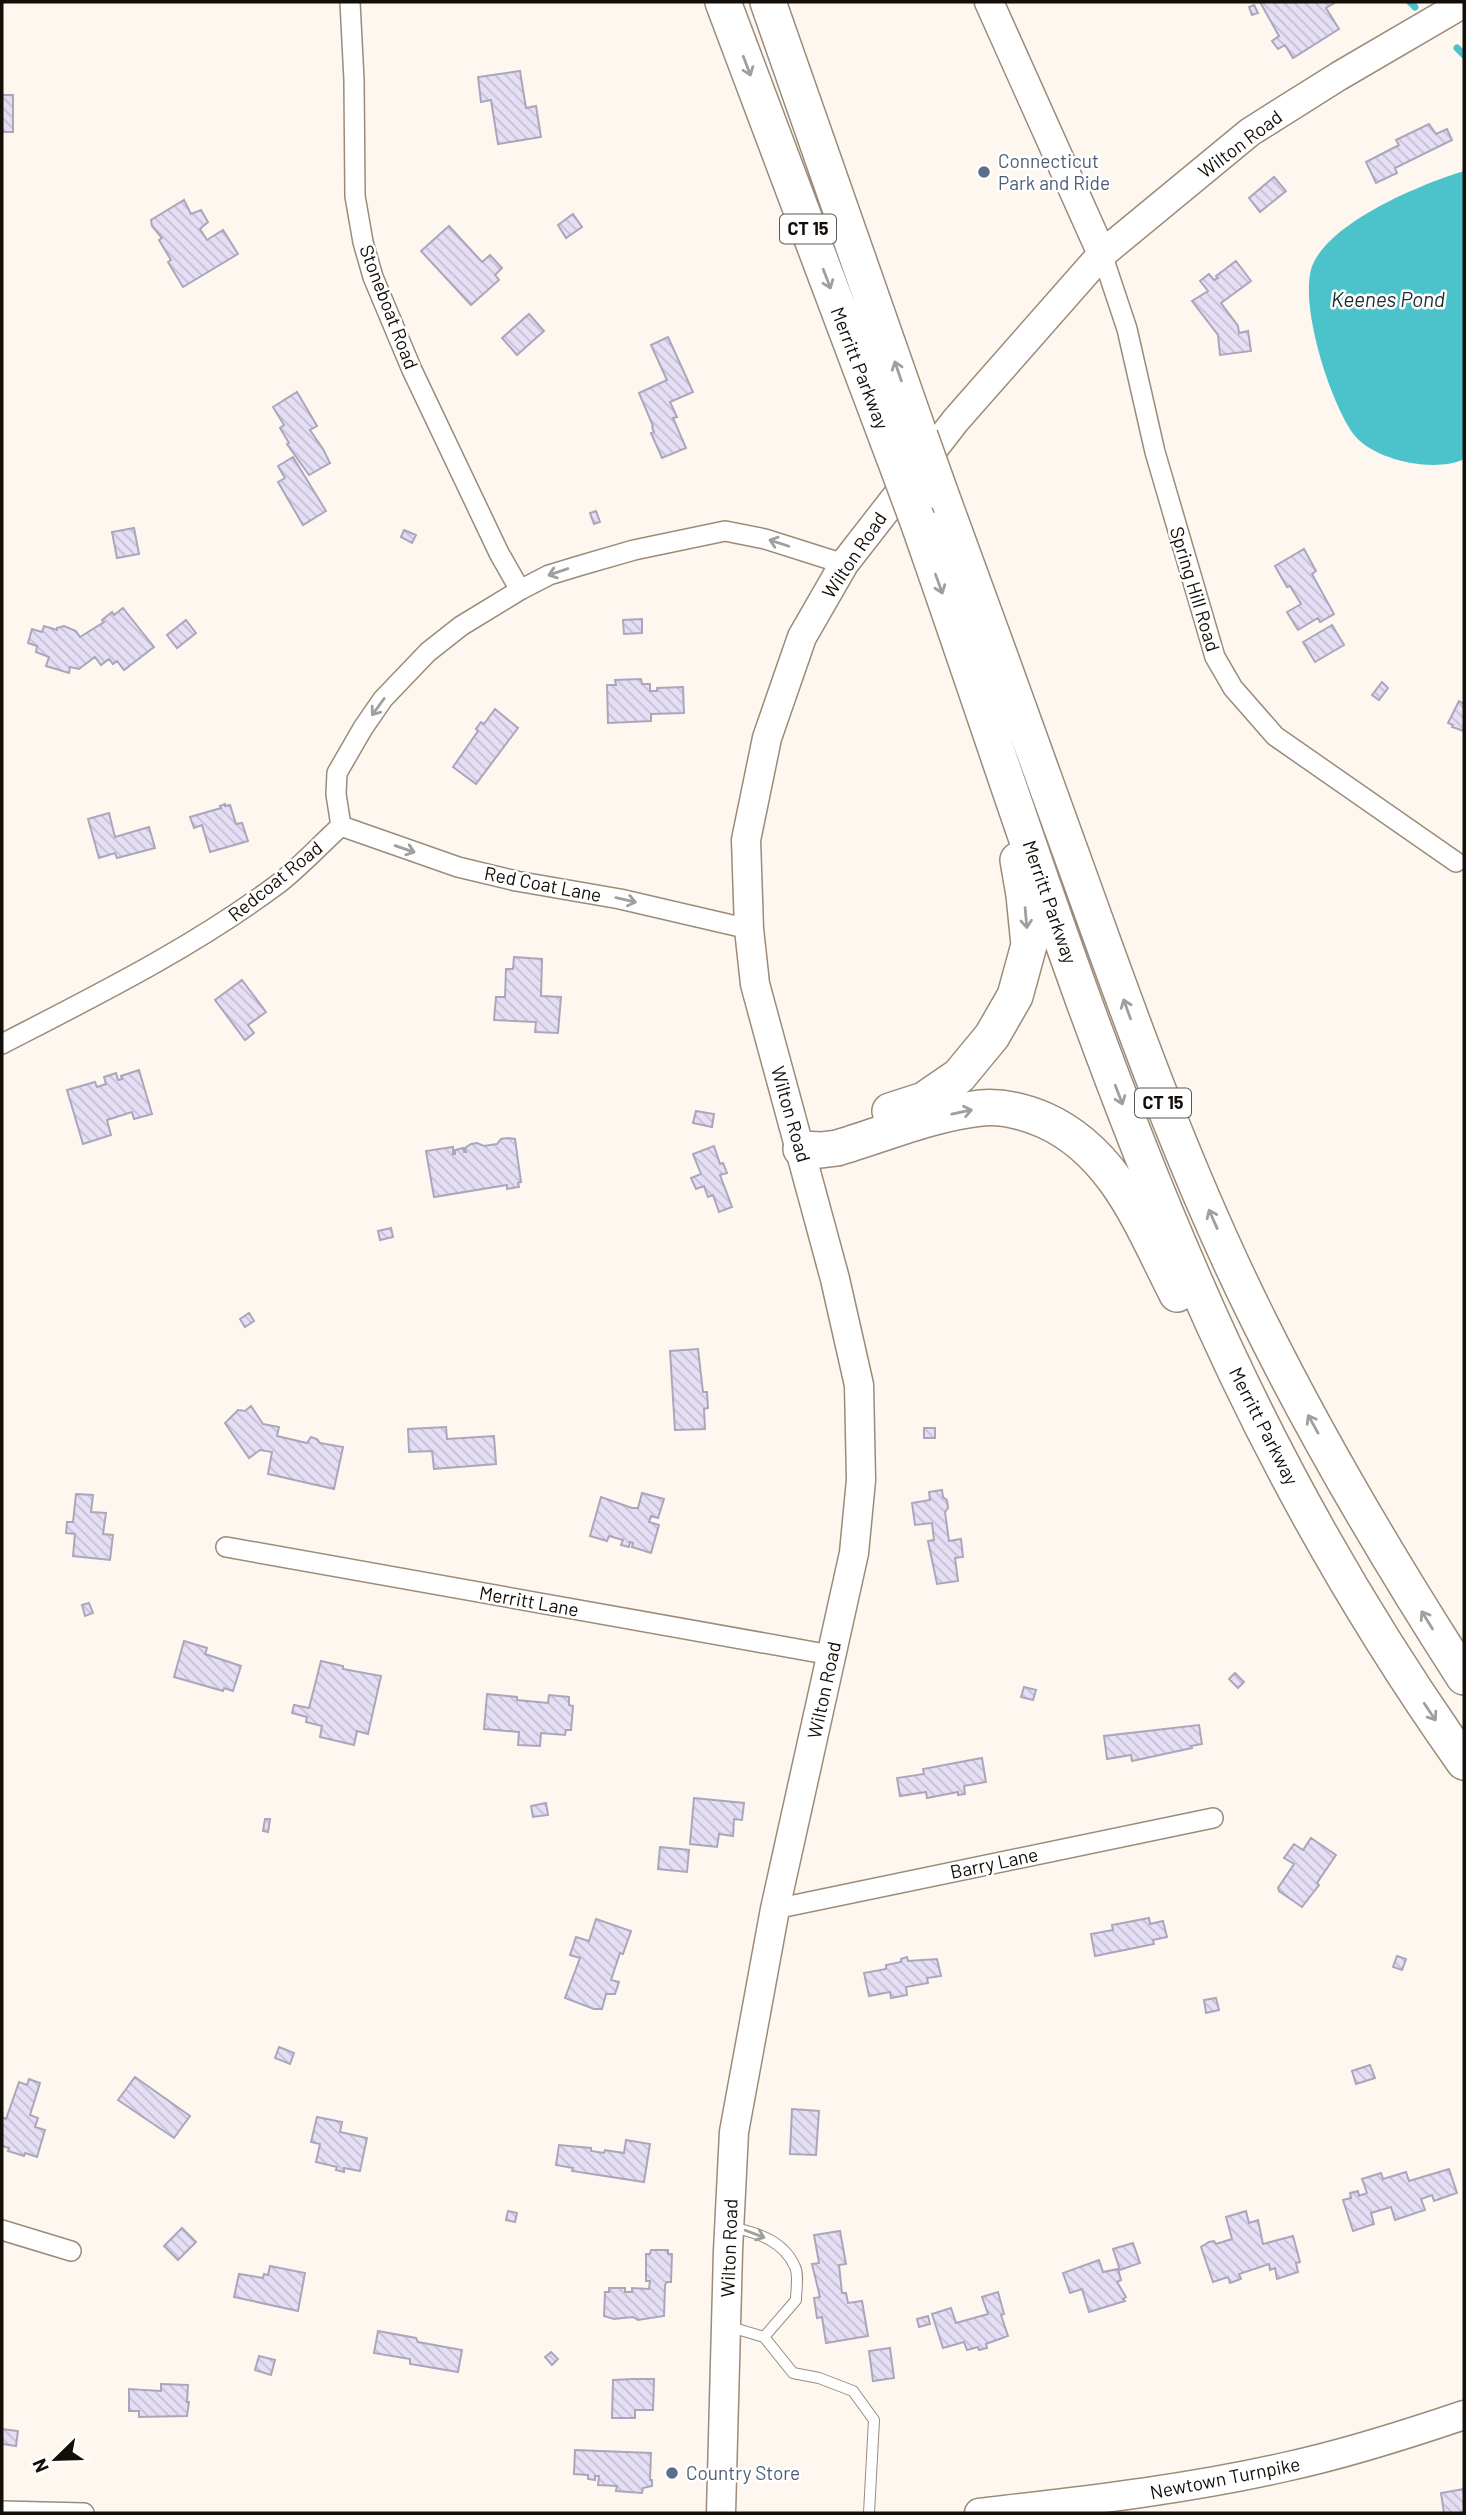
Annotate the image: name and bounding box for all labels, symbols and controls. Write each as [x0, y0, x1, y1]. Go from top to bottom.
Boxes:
one-way arrow [742, 54, 754, 76]
street label: Wilton Road [1193, 105, 1286, 183]
place label: Connecticut Park and Ride [998, 149, 1110, 194]
marker: Connecticut Park and Ride [976, 164, 992, 180]
road number: CT 15 [780, 214, 836, 244]
street label: Stoneboat Road [355, 241, 424, 372]
one-way arrow [822, 267, 834, 289]
water label: Keenes Pond [1331, 286, 1445, 311]
street label: Merritt Parkway [827, 303, 894, 432]
one-way arrow [891, 361, 903, 383]
street label: Wilton Road [816, 507, 891, 602]
street label: Spring Hill Road [1166, 524, 1225, 654]
one-way arrow [768, 536, 790, 548]
one-way arrow [547, 567, 569, 580]
one-way arrow [934, 572, 947, 594]
one-way arrow [370, 697, 385, 716]
street label: Redcoat Road [223, 836, 326, 926]
street label: Merritt Parkway [1019, 837, 1082, 967]
one-way arrow [394, 843, 416, 856]
street label: Red Coat Lane [483, 861, 604, 906]
one-way arrow [614, 894, 637, 908]
one-way arrow [1020, 906, 1033, 928]
one-way arrow [1120, 998, 1132, 1020]
street label: Wilton Road [767, 1063, 816, 1165]
one-way arrow [1114, 1083, 1127, 1105]
road number: CT 15 [1135, 1088, 1191, 1118]
one-way arrow [950, 1105, 972, 1118]
one-way arrow [1206, 1209, 1219, 1231]
street label: Merritt Parkway [1225, 1363, 1304, 1489]
one-way arrow [1306, 1414, 1320, 1434]
street label: Merritt Lane [477, 1580, 581, 1621]
one-way arrow [1420, 1611, 1435, 1630]
street label: Wilton Road [802, 1639, 845, 1741]
one-way arrow [1423, 1702, 1437, 1721]
street label: Barry Lane [948, 1842, 1040, 1883]
street label: Wilton Road [715, 2198, 742, 2298]
one-way arrow [744, 2229, 766, 2241]
north arrow [21, 2424, 91, 2494]
street label: Newtown Turnpike [1148, 2452, 1302, 2503]
text: N [27, 2456, 53, 2476]
place label: Country Store [686, 2461, 800, 2484]
marker: Country Store [664, 2465, 680, 2481]

